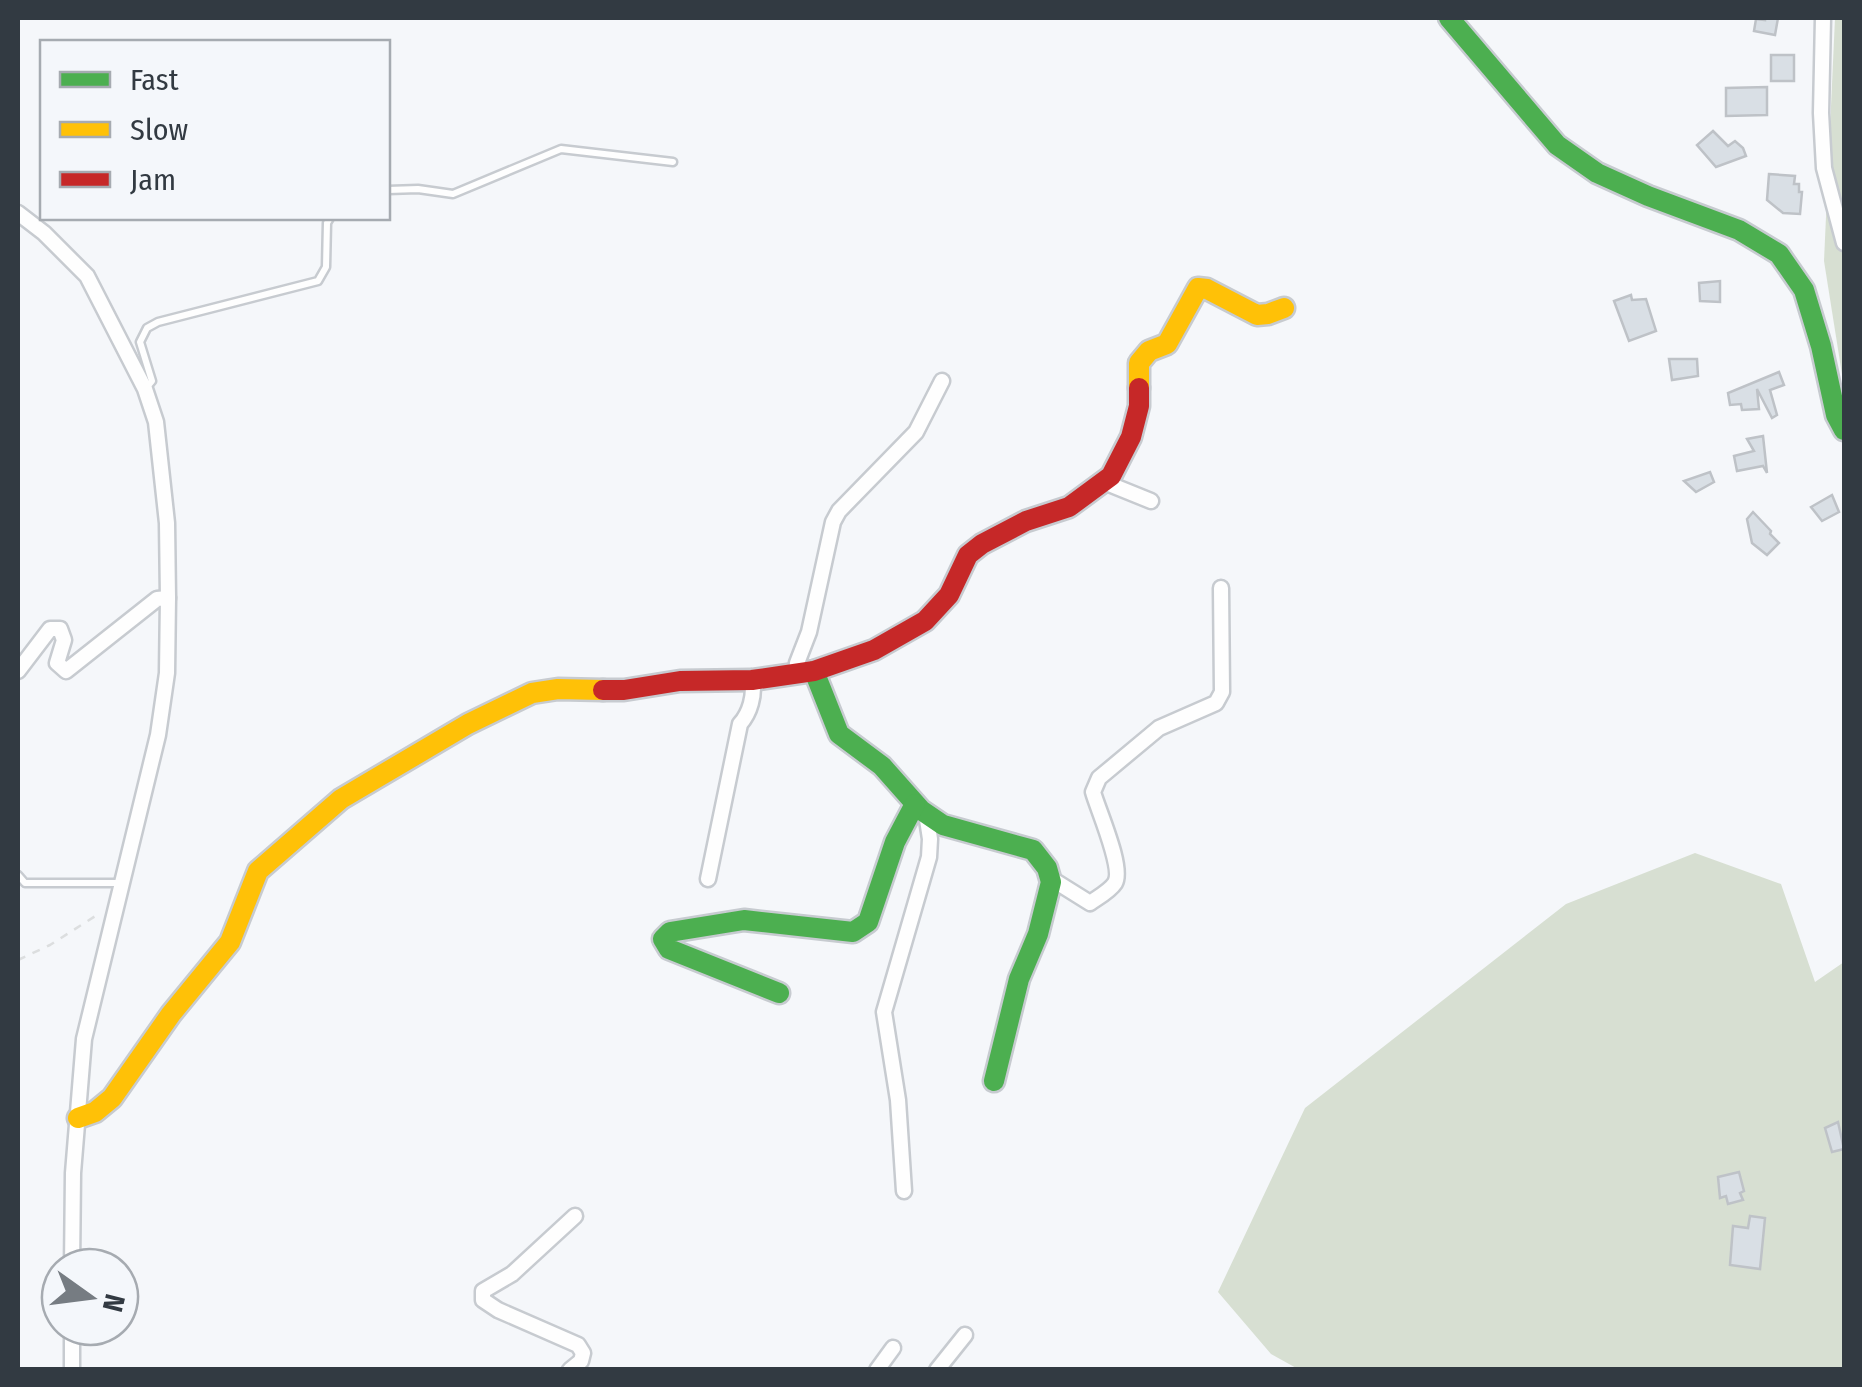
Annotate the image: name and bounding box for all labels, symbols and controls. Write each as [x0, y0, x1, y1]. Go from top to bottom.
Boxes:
legend [40, 40, 390, 220]
text: Fast [130, 62, 179, 98]
text: Slow [130, 112, 188, 148]
text: Jam [130, 162, 176, 198]
north arrow [40, 1247, 140, 1347]
text: N [96, 1291, 132, 1315]

